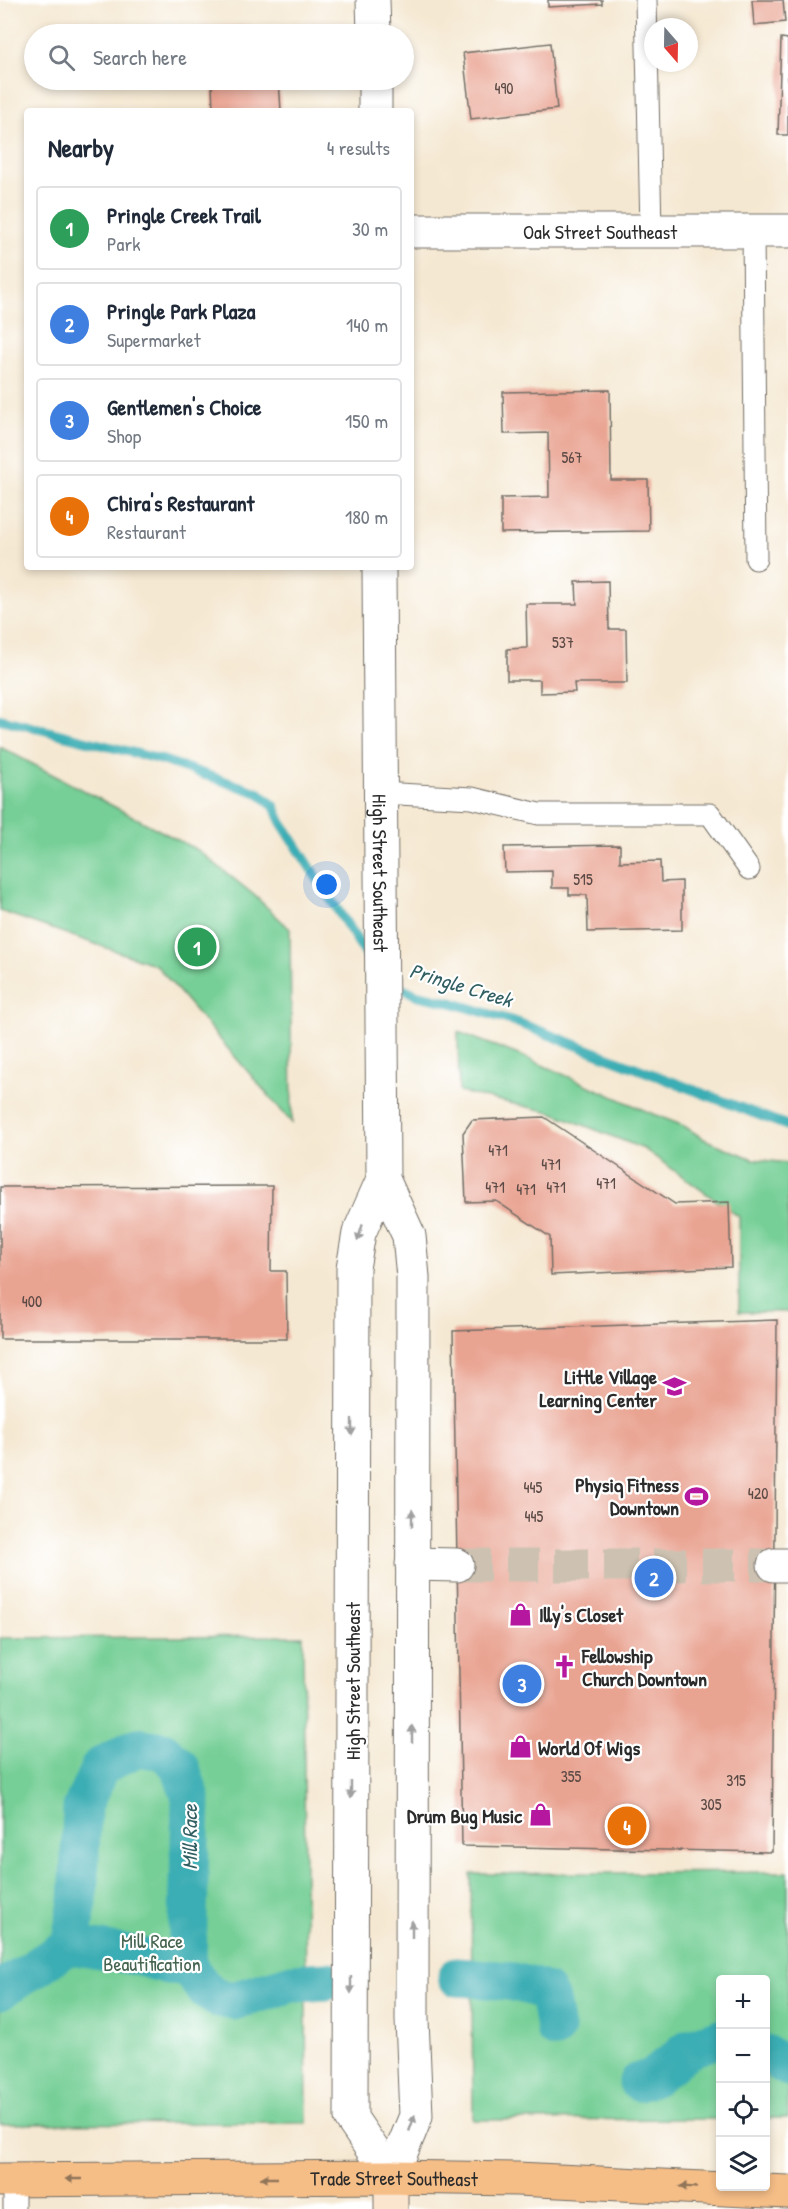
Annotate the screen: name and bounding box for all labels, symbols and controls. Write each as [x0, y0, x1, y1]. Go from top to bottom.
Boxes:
north arrow [644, 18, 698, 72]
search box [24, 24, 414, 90]
icon: search [45, 41, 78, 74]
text: Search here [93, 42, 187, 72]
house number: 490 [494, 77, 514, 99]
text: Nearby [48, 130, 114, 165]
text: 4 results [327, 134, 390, 161]
text: Pringle Creek Trail [107, 200, 261, 230]
text: 1 [66, 215, 73, 242]
text: 30 m [352, 215, 388, 242]
street label: Oak Street Southeast [523, 218, 678, 245]
text: Park [107, 230, 140, 257]
text: Pringle Park Plaza [107, 296, 255, 326]
text: 2 [65, 311, 74, 338]
text: 140 m [346, 311, 388, 338]
text: Supermarket [107, 326, 201, 353]
text: Gentlemen's Choice [107, 392, 262, 422]
text: 3 [65, 407, 74, 434]
text: 150 m [345, 407, 388, 434]
text: Shop [107, 422, 141, 449]
house number: 567 [561, 446, 583, 468]
text: Chira's Restaurant [107, 488, 254, 518]
text: 4 [66, 503, 73, 530]
text: 180 m [345, 503, 388, 530]
text: Restaurant [107, 518, 186, 545]
house number: 537 [552, 631, 574, 653]
street label: High Street Southeast [367, 794, 395, 953]
house number: 515 [573, 868, 593, 890]
your location [312, 870, 341, 899]
pin: 1 [178, 924, 216, 970]
water label: Pringle Creek [406, 956, 518, 1015]
house number: 471 [488, 1139, 508, 1161]
house number: 471 [541, 1153, 561, 1175]
house number: 471 [596, 1172, 616, 1194]
house number: 471 [485, 1176, 505, 1198]
house number: 471 [546, 1176, 566, 1198]
house number: 471 [516, 1178, 536, 1200]
one-way arrow [355, 1224, 364, 1242]
house number: 400 [22, 1290, 42, 1312]
place label: Little Village Learning Center [540, 1363, 657, 1414]
school or university icon: Little Village Learning Center [662, 1374, 688, 1400]
one-way arrow [347, 1417, 357, 1436]
place label: Physiq Fitness Downtown [575, 1471, 679, 1521]
house number: 445 [524, 1476, 543, 1498]
house number: 420 [748, 1482, 768, 1504]
sports icon: Physiq Fitness Downtown [684, 1483, 710, 1509]
house number: 445 [525, 1505, 544, 1527]
one-way arrow [407, 1508, 417, 1527]
pin: 2 [634, 1556, 674, 1600]
street label: High Street Southeast [339, 1601, 366, 1760]
shop icon: Illy's Closet [508, 1601, 534, 1627]
place label: Illy's Closet [539, 1601, 624, 1629]
place label: Fellowship Church Downtown [581, 1642, 707, 1692]
church icon: Fellowship Church Downtown [551, 1654, 577, 1680]
pin: 3 [502, 1662, 542, 1706]
one-way arrow [407, 1724, 417, 1743]
shop icon: World Of Wigs [507, 1734, 533, 1760]
place label: World Of Wigs [538, 1734, 640, 1762]
house number: 355 [561, 1765, 582, 1787]
house number: 315 [726, 1769, 746, 1791]
one-way arrow [347, 1780, 356, 1799]
house number: 305 [700, 1793, 722, 1815]
place label: Drum Bug Music [407, 1802, 523, 1830]
shop icon: Drum Bug Music [527, 1802, 553, 1828]
water label: Mill Race [175, 1803, 204, 1870]
pin: 4 [608, 1804, 646, 1848]
one-way arrow [407, 1919, 417, 1938]
park label: Mill Race Beautification [103, 1927, 201, 1977]
one-way arrow [346, 1975, 356, 1994]
map controls [716, 1975, 770, 2191]
button: + [716, 1975, 770, 2029]
button: − [716, 2029, 770, 2083]
button: locate [716, 2083, 770, 2137]
one-way arrow [408, 2114, 417, 2132]
button: layers [716, 2137, 770, 2191]
street label: Trade Street Southeast [310, 2163, 479, 2192]
one-way arrow [260, 2173, 279, 2183]
one-way arrow [65, 2174, 84, 2184]
one-way arrow [678, 2183, 697, 2192]

